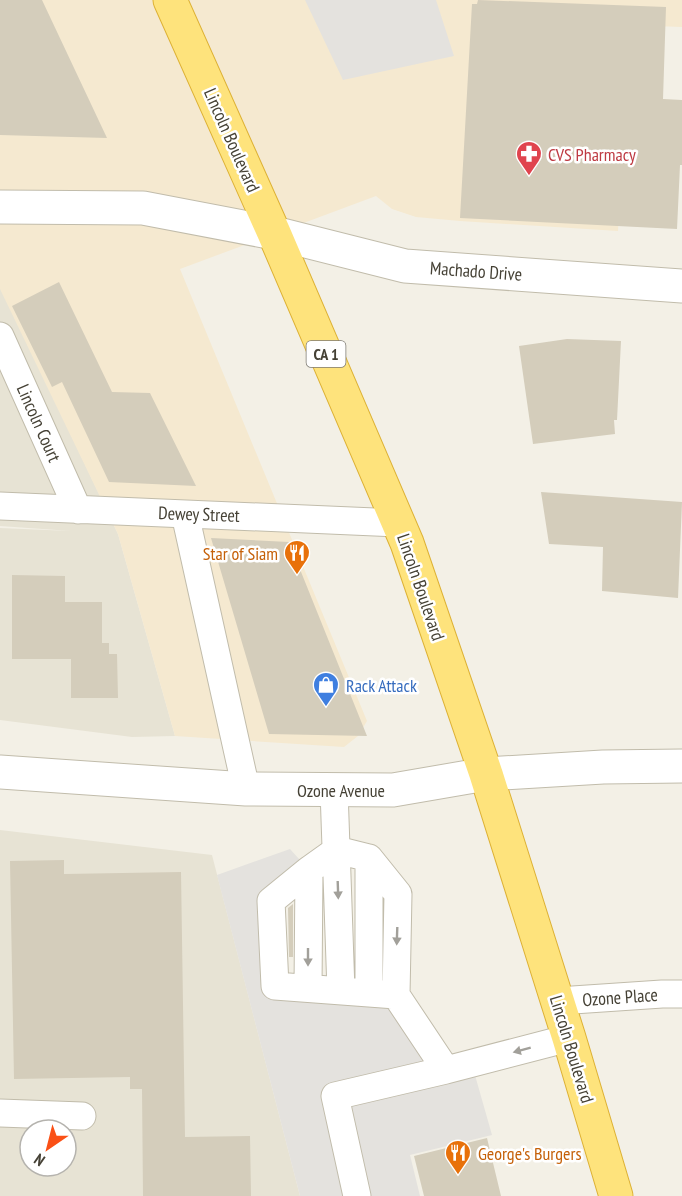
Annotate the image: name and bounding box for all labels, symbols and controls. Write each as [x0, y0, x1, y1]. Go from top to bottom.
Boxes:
street label: Lincoln Boulevard [199, 84, 265, 196]
pharmacy icon: CVS Pharmacy [514, 139, 544, 177]
place label: CVS Pharmacy [548, 143, 636, 166]
street label: Machado Drive [429, 256, 523, 286]
road number: CA 1 [306, 341, 346, 367]
street label: Lincoln Court [12, 381, 66, 465]
street label: Dewey Street [158, 501, 240, 527]
street label: Lincoln Boulevard [392, 531, 450, 643]
restaurant icon: Star of Siam [282, 538, 312, 576]
place label: Star of Siam [203, 542, 278, 565]
shop icon: Rack Attack [311, 670, 341, 708]
place label: Rack Attack [346, 674, 417, 697]
street label: Ozone Avenue [297, 779, 385, 802]
one-way arrow [333, 881, 342, 900]
one-way arrow [393, 926, 402, 945]
one-way arrow [303, 948, 313, 967]
street label: Ozone Place [581, 983, 659, 1011]
street label: Lincoln Boulevard [545, 992, 599, 1106]
one-way arrow [513, 1046, 531, 1056]
north arrow [18, 1118, 78, 1178]
restaurant icon: George's Burgers [443, 1138, 473, 1176]
place label: George's Burgers [478, 1142, 582, 1165]
text: N [30, 1150, 49, 1171]

